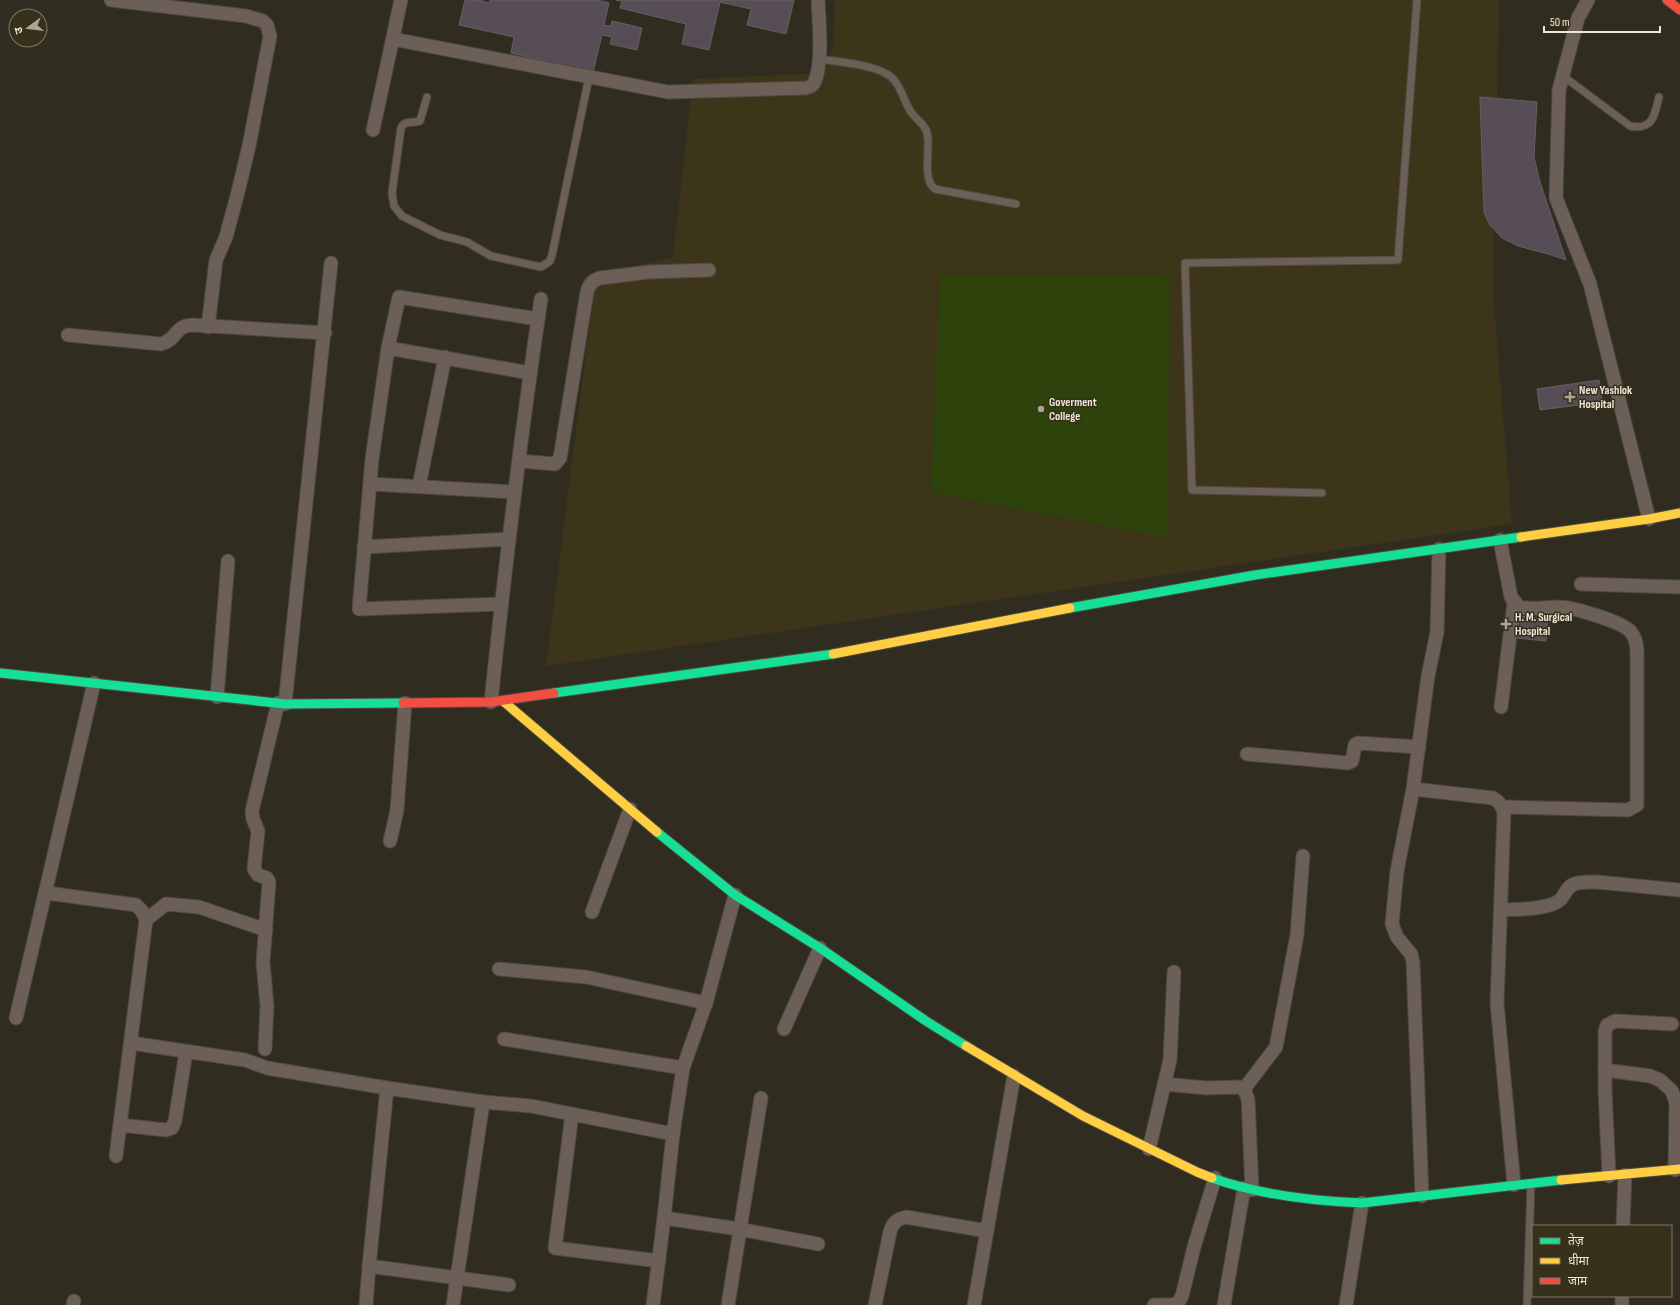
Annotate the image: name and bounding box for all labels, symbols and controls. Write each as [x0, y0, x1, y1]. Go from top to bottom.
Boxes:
north arrow [8, 8, 48, 48]
scale bar [1544, 8, 1660, 34]
text: 50 m [1550, 15, 1570, 30]
text: उ [12, 25, 26, 35]
place label: New Yashlok Hospital [1579, 383, 1632, 412]
marker: New Yashlok Hospital [1564, 391, 1576, 403]
place label: Goverment College [1049, 395, 1097, 424]
marker: Goverment College [1036, 404, 1046, 414]
place label: H. M. Surgical Hospital [1515, 610, 1572, 639]
marker: H. M. Surgical Hospital [1500, 618, 1512, 630]
legend [1532, 1225, 1672, 1297]
text: तेज़ [1568, 1233, 1585, 1249]
text: धीमा [1568, 1253, 1590, 1269]
text: जाम [1568, 1274, 1588, 1289]

